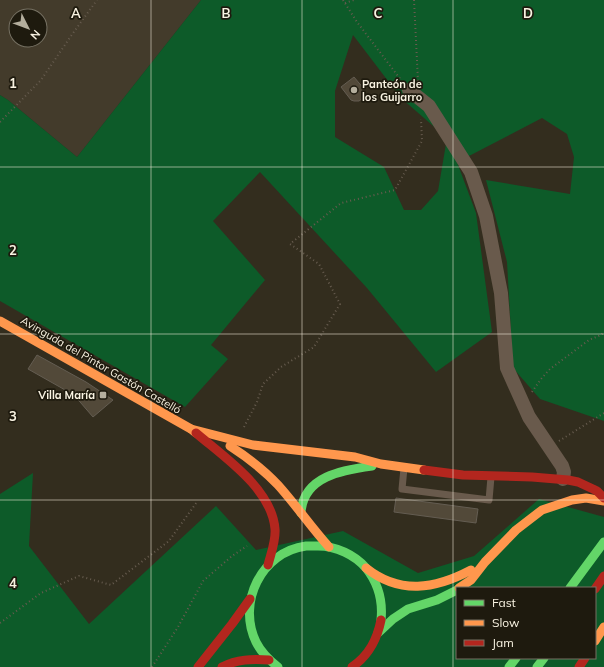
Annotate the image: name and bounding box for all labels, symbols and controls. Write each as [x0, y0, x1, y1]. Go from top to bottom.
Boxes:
text: A [71, 5, 81, 21]
text: B [222, 5, 231, 21]
text: C [374, 5, 383, 21]
text: D [523, 5, 533, 21]
north arrow [8, 8, 48, 48]
text: N [27, 27, 43, 42]
text: 1 [9, 75, 17, 91]
place label: Panteón de los Guijarro [362, 77, 423, 104]
marker: Panteón de los Guijarro [349, 85, 359, 95]
text: 2 [9, 242, 17, 258]
street label: Avinguda del Pintor Gastón Castelló [18, 313, 184, 417]
place label: Villa María [37, 388, 95, 402]
marker: Villa María [98, 390, 108, 400]
text: 3 [9, 408, 17, 424]
text: 4 [9, 575, 17, 591]
legend [456, 587, 596, 659]
text: Fast [492, 595, 516, 610]
text: Slow [492, 615, 520, 630]
text: Jam [492, 635, 514, 650]

